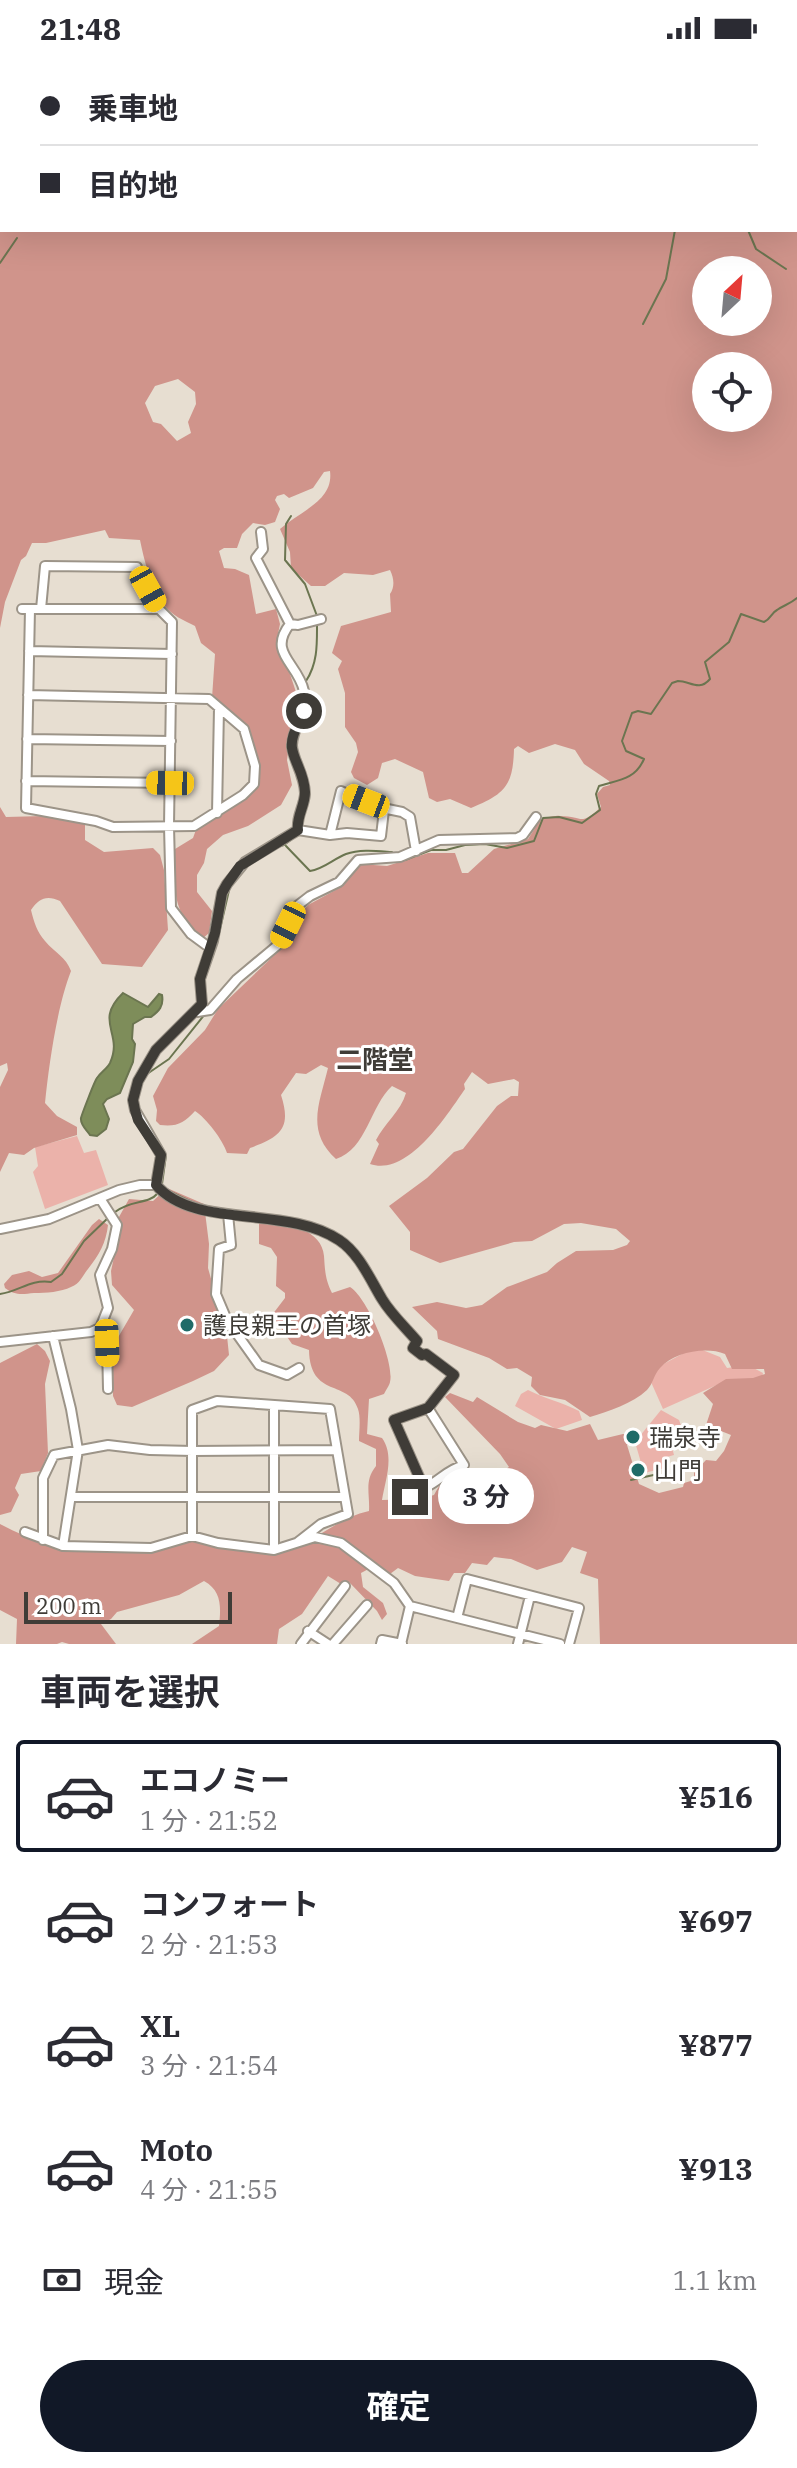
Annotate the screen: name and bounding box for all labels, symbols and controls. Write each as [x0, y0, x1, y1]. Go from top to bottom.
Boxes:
text: 21:48 [40, 9, 121, 48]
text: 乗車地 [88, 88, 178, 127]
text: 目的地 [88, 165, 178, 204]
north arrow [692, 256, 772, 336]
map controls [692, 256, 772, 432]
button: locate [692, 352, 772, 432]
car [126, 562, 170, 616]
route start [286, 693, 322, 729]
car [146, 771, 194, 795]
car [339, 781, 393, 821]
car [267, 898, 309, 952]
district label: 二階堂 [336, 1042, 414, 1076]
place label: 護良親王の首塚 [203, 1309, 371, 1341]
marker: 護良親王の首塚 [178, 1316, 196, 1334]
car [94, 1319, 120, 1367]
place label: 瑞泉寺 [649, 1421, 721, 1453]
marker: 瑞泉寺 [624, 1428, 642, 1446]
place label: 山門 [654, 1454, 702, 1486]
marker: 山門 [629, 1461, 647, 1479]
callout: 3 分 [438, 1469, 534, 1525]
route end [392, 1479, 428, 1515]
text: 3 分 [462, 1479, 510, 1513]
scale bar [24, 1588, 232, 1624]
text: 200 m [36, 1591, 102, 1620]
text: 車両を選択 [40, 1668, 220, 1715]
icon: car [44, 1760, 116, 1832]
text: エコノミー [140, 1760, 290, 1799]
text: ¥516 [679, 1777, 753, 1816]
text: 1 分 · 21:52 [140, 1803, 278, 1837]
icon: car [44, 1884, 116, 1956]
text: コンフォート [140, 1884, 319, 1923]
text: ¥697 [679, 1901, 753, 1940]
text: 2 分 · 21:53 [140, 1927, 278, 1961]
text: XL [140, 2006, 180, 2045]
icon: car [44, 2008, 116, 2080]
text: ¥877 [679, 2025, 753, 2064]
text: 3 分 · 21:54 [140, 2048, 278, 2082]
text: Moto [140, 2130, 213, 2169]
icon: car [44, 2132, 116, 2204]
text: ¥913 [679, 2149, 753, 2188]
text: 4 分 · 21:55 [140, 2172, 278, 2206]
icon: cash [40, 2258, 84, 2302]
text: 現金 [104, 2262, 164, 2301]
text: 1.1 km [673, 2263, 757, 2297]
button: 確定 [40, 2360, 757, 2452]

